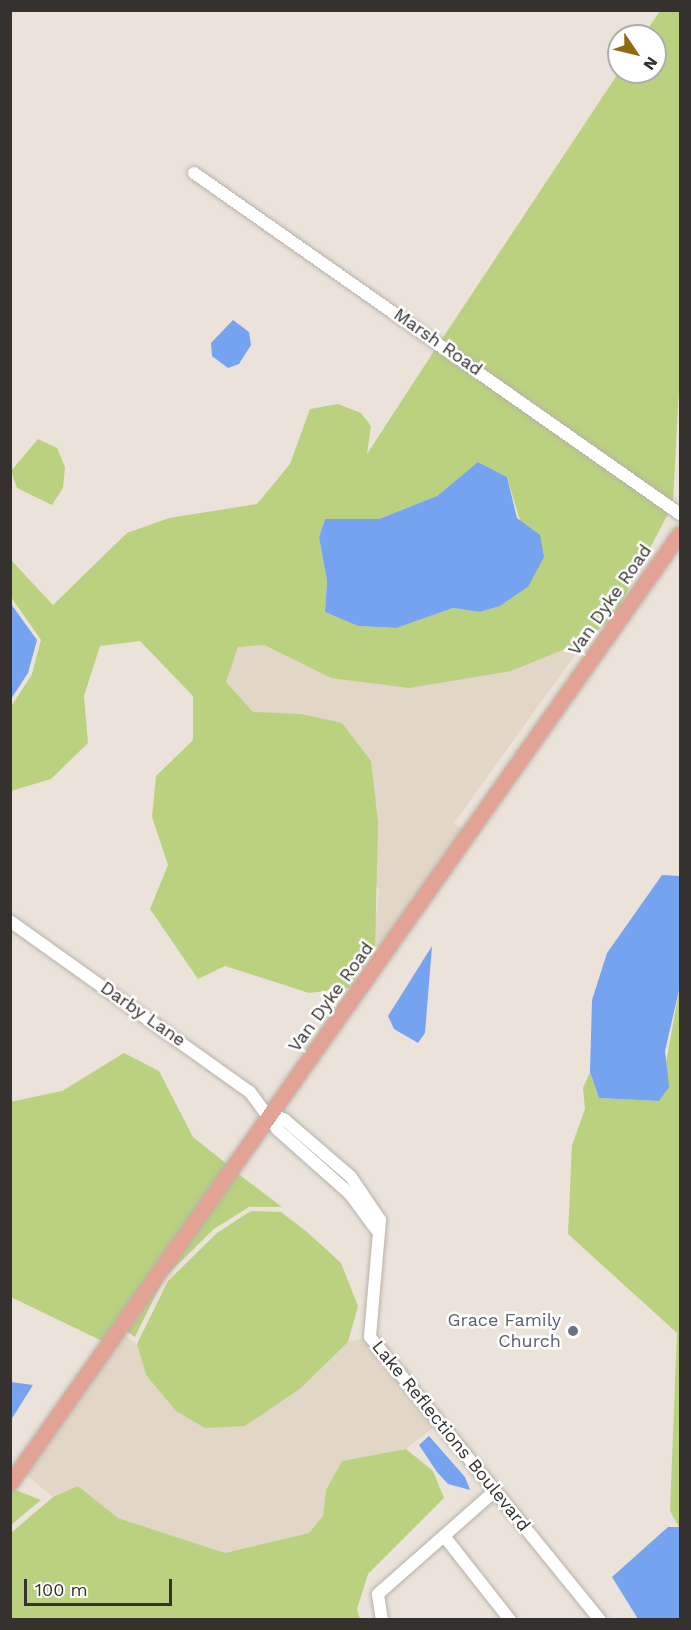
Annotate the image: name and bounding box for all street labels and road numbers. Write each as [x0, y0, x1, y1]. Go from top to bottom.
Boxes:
street label: Marsh Road [390, 304, 486, 380]
street label: Van Dyke Road [564, 540, 656, 660]
street label: Van Dyke Road [284, 938, 378, 1056]
street label: Darby Lane [96, 977, 190, 1051]
street label: Lake Reflections Boulevard [367, 1336, 535, 1536]

